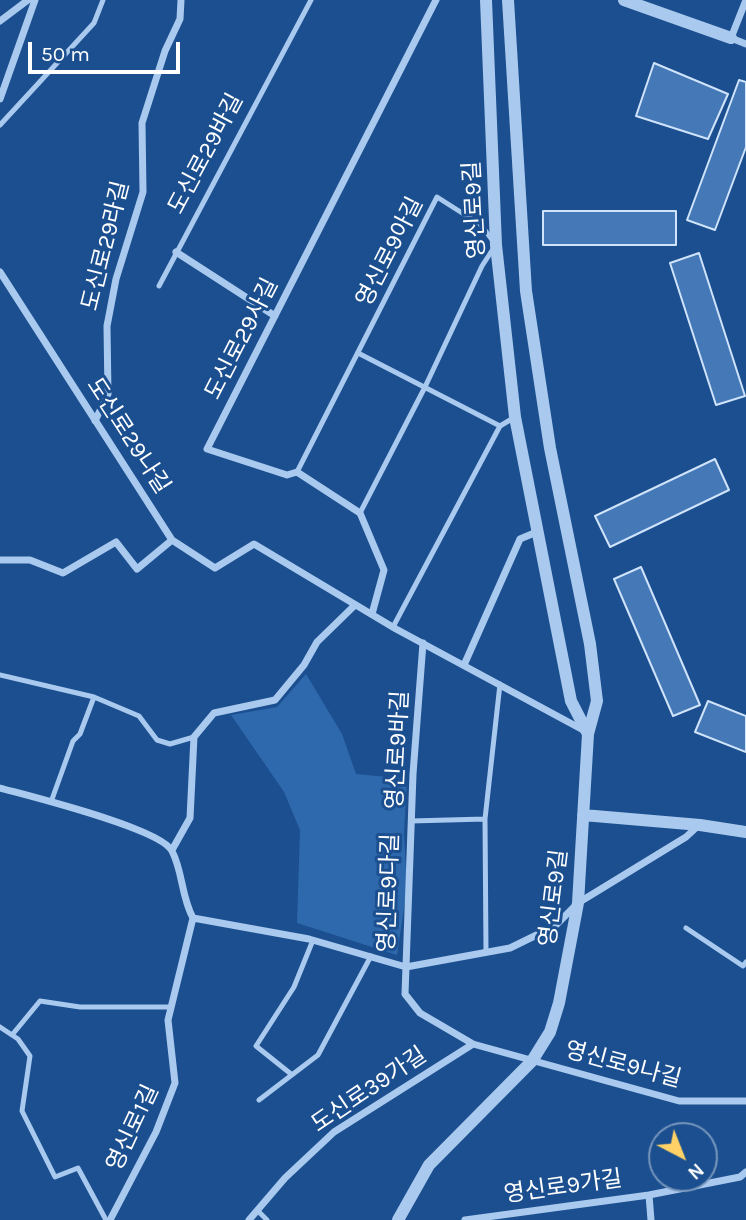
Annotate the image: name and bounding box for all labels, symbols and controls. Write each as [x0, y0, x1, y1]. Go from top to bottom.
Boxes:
scale bar [32, 28, 184, 72]
text: 50 m [41, 42, 90, 66]
street label: 도신로29바길 [163, 89, 249, 219]
street label: 영신로9길 [459, 160, 491, 260]
street label: 도신로29라길 [77, 178, 135, 314]
street label: 영신로9아길 [351, 193, 429, 311]
street label: 도신로29사길 [200, 274, 284, 404]
street label: 도신로29나길 [80, 373, 176, 499]
street label: 영신로9바길 [381, 690, 415, 810]
street label: 영신로9다길 [373, 833, 405, 953]
street label: 영신로9길 [534, 848, 574, 948]
street label: 영신로9나길 [562, 1036, 684, 1094]
street label: 도신로39가길 [306, 1041, 432, 1139]
street label: 영신로1길 [101, 1080, 165, 1176]
north arrow [648, 1122, 718, 1192]
text: N [683, 1158, 708, 1184]
street label: 영신로9가길 [502, 1165, 624, 1209]

